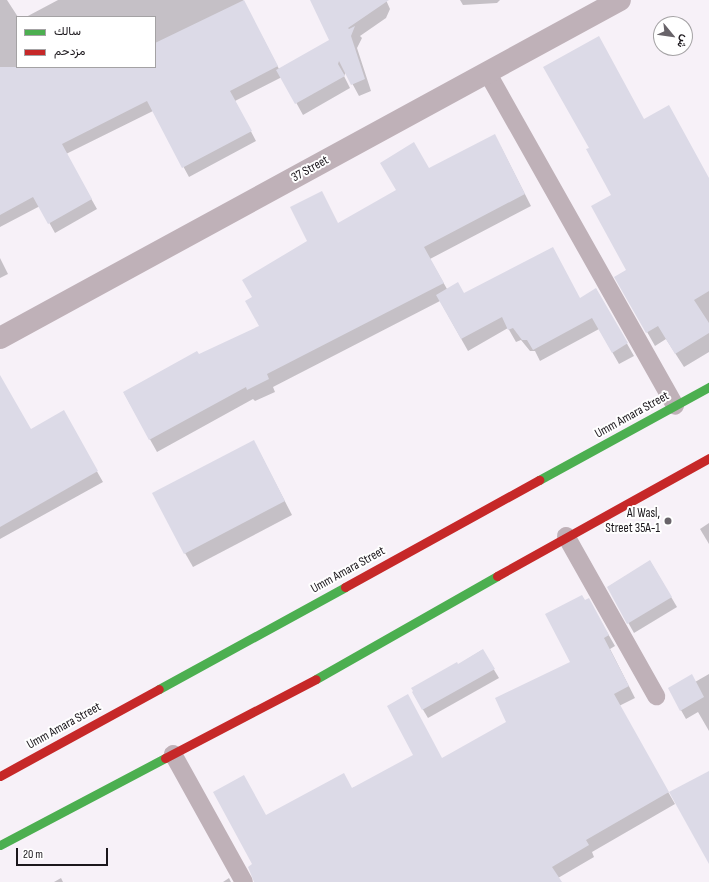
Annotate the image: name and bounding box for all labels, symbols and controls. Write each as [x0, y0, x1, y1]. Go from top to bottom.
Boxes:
legend [16, 16, 156, 68]
north arrow [653, 16, 693, 56]
text: سالك [54, 24, 81, 39]
text: ش [674, 33, 692, 51]
text: مزدحم [54, 44, 85, 59]
street label: 37 Street [289, 152, 331, 186]
street label: Umm Amara Street [592, 388, 672, 442]
place label: Al Wasl, Street 35A-1 [605, 506, 660, 537]
marker: Al Wasl, Street 35A-1 [663, 516, 673, 526]
street label: Umm Amara Street [308, 543, 388, 597]
street label: Umm Amara Street [24, 699, 104, 753]
scale bar [18, 840, 110, 866]
text: 20 m [23, 847, 43, 862]

